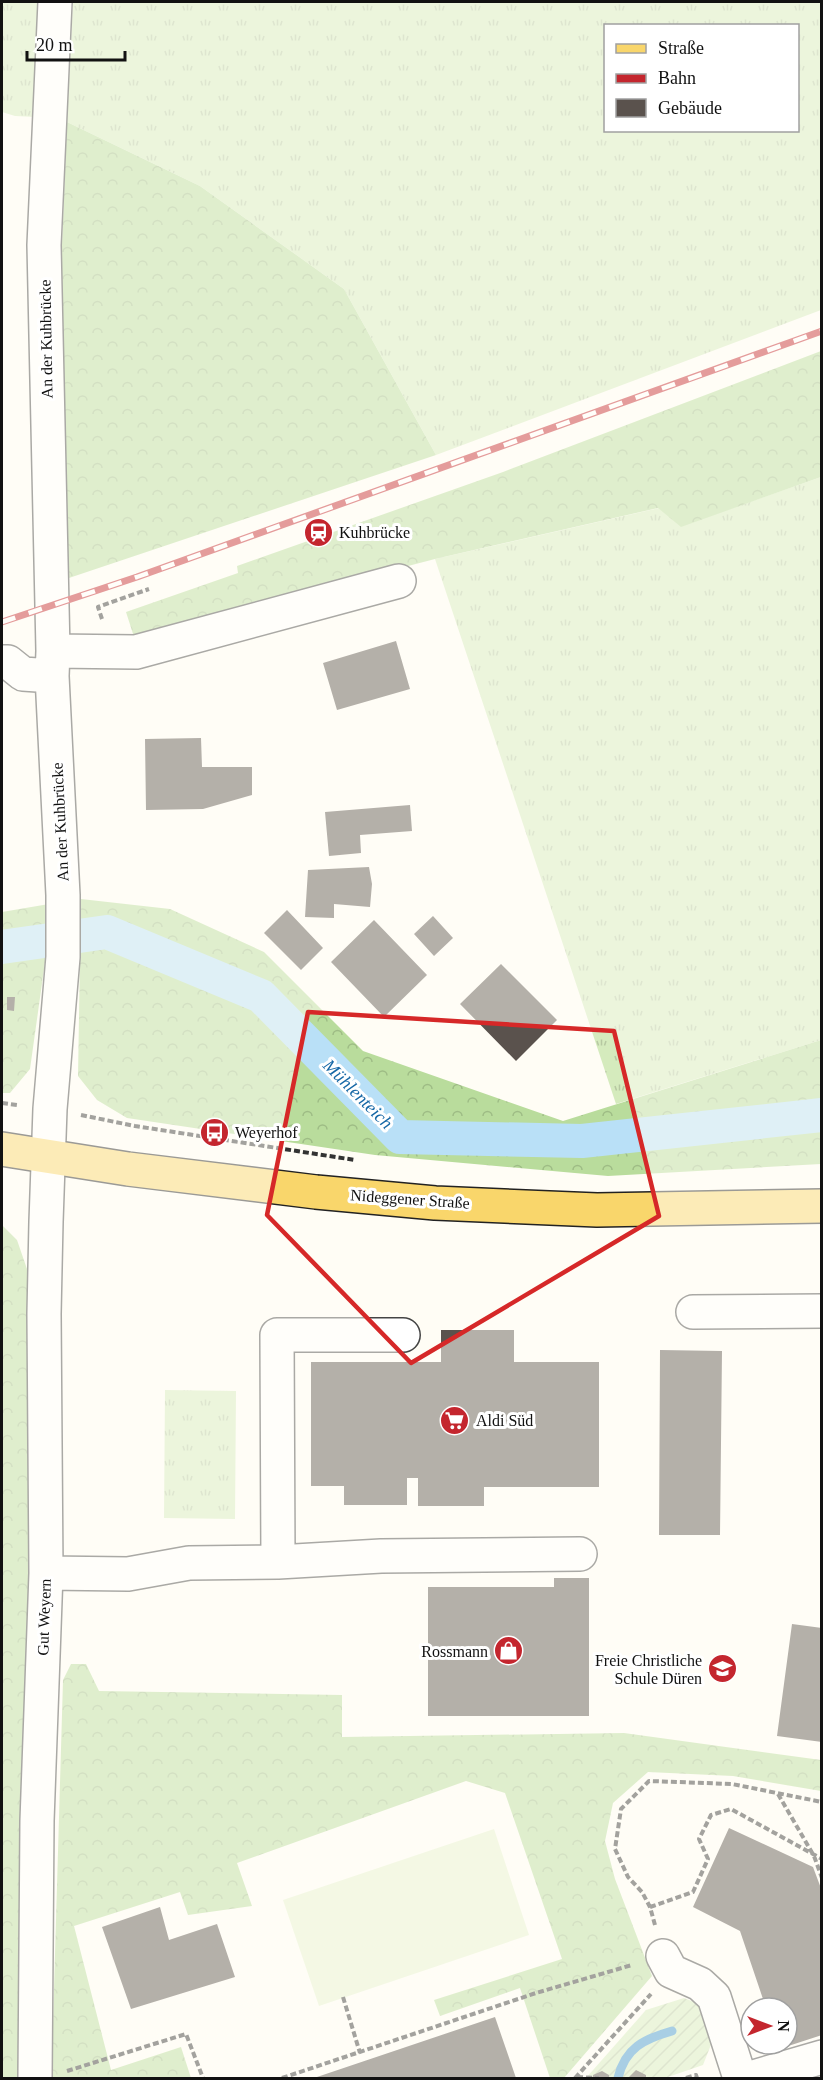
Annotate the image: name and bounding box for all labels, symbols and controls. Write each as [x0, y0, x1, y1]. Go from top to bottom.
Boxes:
scale bar [27, 24, 124, 62]
legend [604, 24, 799, 132]
text: 20 m [36, 35, 73, 55]
text: Straße [658, 38, 704, 58]
text: Bahn [658, 68, 696, 88]
text: Gebäude [658, 98, 722, 118]
street label: An der Kuhbrücke [36, 279, 56, 399]
station icon: Kuhbrücke [302, 516, 334, 548]
place label: Kuhbrücke [339, 524, 410, 541]
street label: An der Kuhbrücke [48, 762, 72, 882]
water label: Mühlenteich [318, 1054, 397, 1133]
bus stop icon: Weyerhof [198, 1116, 230, 1148]
place label: Weyerhof [235, 1124, 298, 1142]
street label: Nideggener Straße [350, 1186, 470, 1213]
supermarket icon: Aldi Süd [439, 1404, 471, 1436]
place label: Aldi Süd [476, 1412, 533, 1429]
street label: Gut Weyern [34, 1578, 55, 1656]
shop icon: Rossmann [493, 1635, 525, 1667]
place label: Rossmann [421, 1643, 488, 1660]
place label: Freie Christliche Schule Düren [595, 1652, 702, 1687]
school or university icon: Freie Christliche Schule Düren [707, 1653, 739, 1685]
north arrow [739, 1996, 799, 2056]
text: N [775, 2020, 792, 2032]

